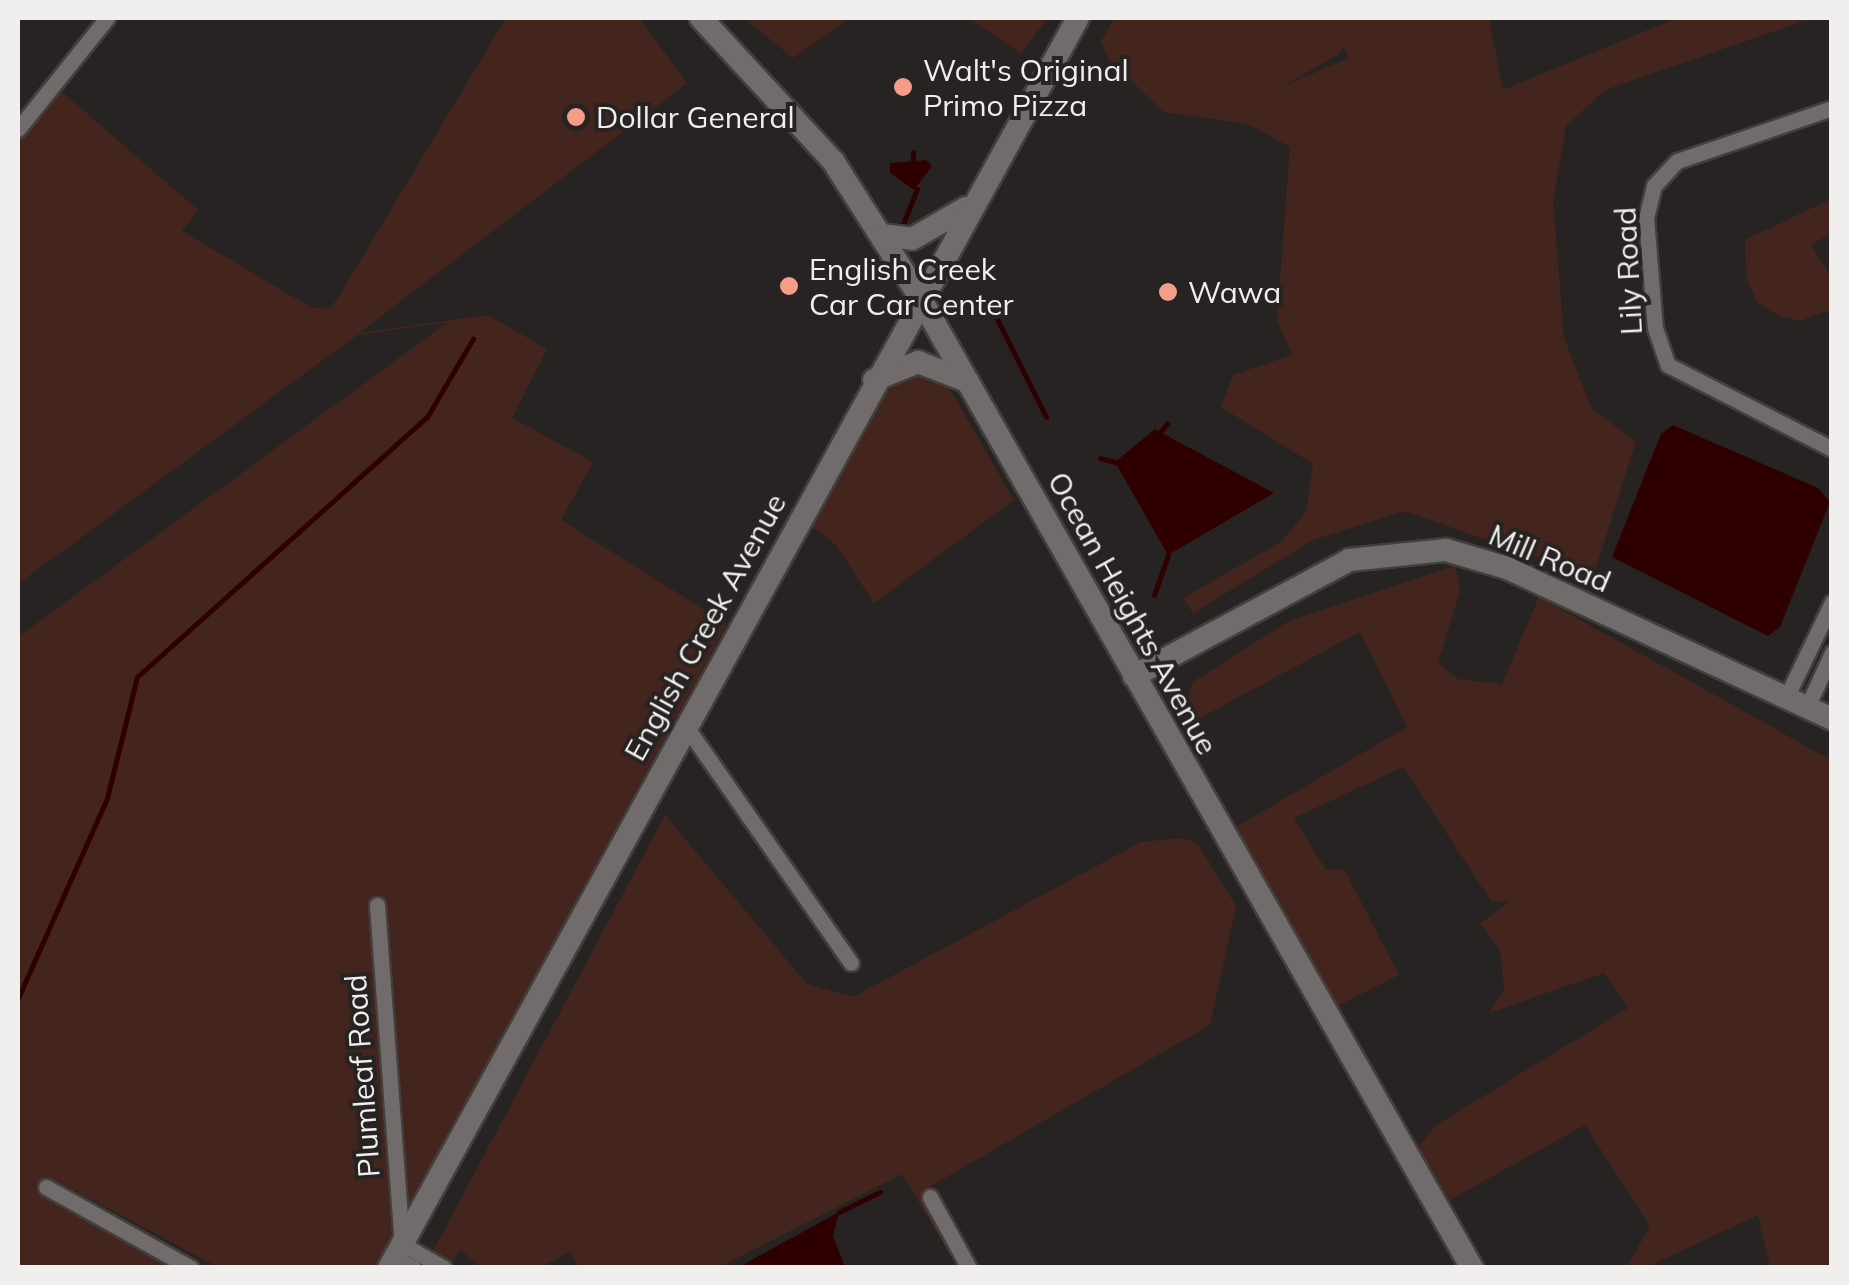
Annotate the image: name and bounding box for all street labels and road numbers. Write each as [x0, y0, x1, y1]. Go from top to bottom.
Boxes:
street label: Lily Road [1607, 206, 1649, 336]
street label: Ocean Heights Avenue [1040, 466, 1226, 760]
street label: English Creek Avenue [617, 487, 793, 767]
street label: Mill Road [1484, 516, 1616, 600]
street label: Plumleaf Road [337, 973, 387, 1179]

